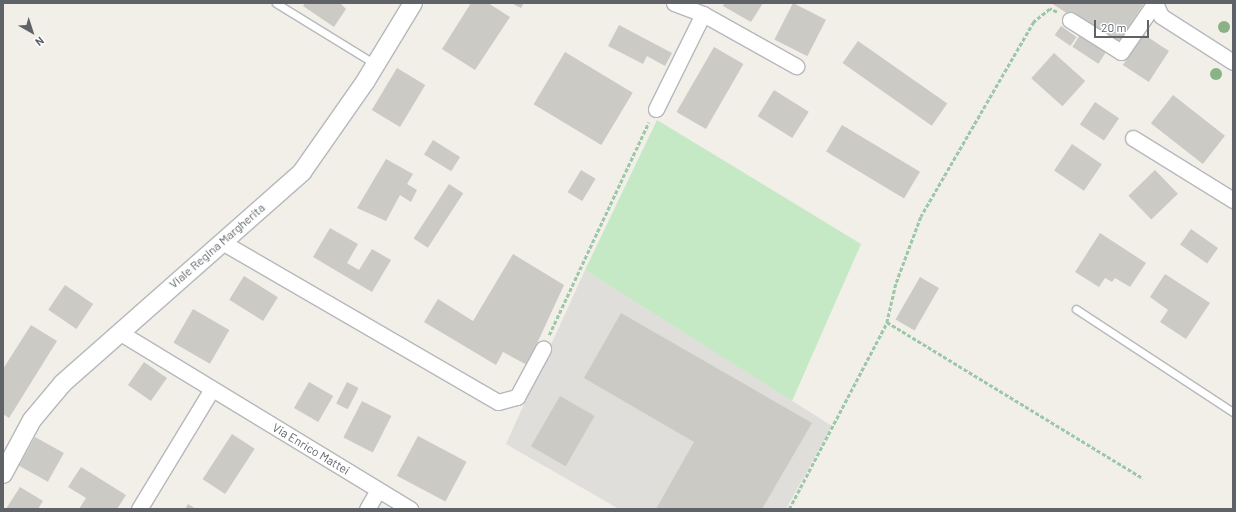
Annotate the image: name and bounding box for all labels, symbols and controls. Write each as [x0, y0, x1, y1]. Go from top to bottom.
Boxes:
north arrow [12, 12, 52, 52]
scale bar [1096, 12, 1151, 38]
text: 20 m [1101, 20, 1127, 34]
text: N [33, 34, 47, 49]
street label: Viale Regina Margherita [166, 201, 268, 291]
street label: Via Enrico Mattei [270, 420, 352, 478]

